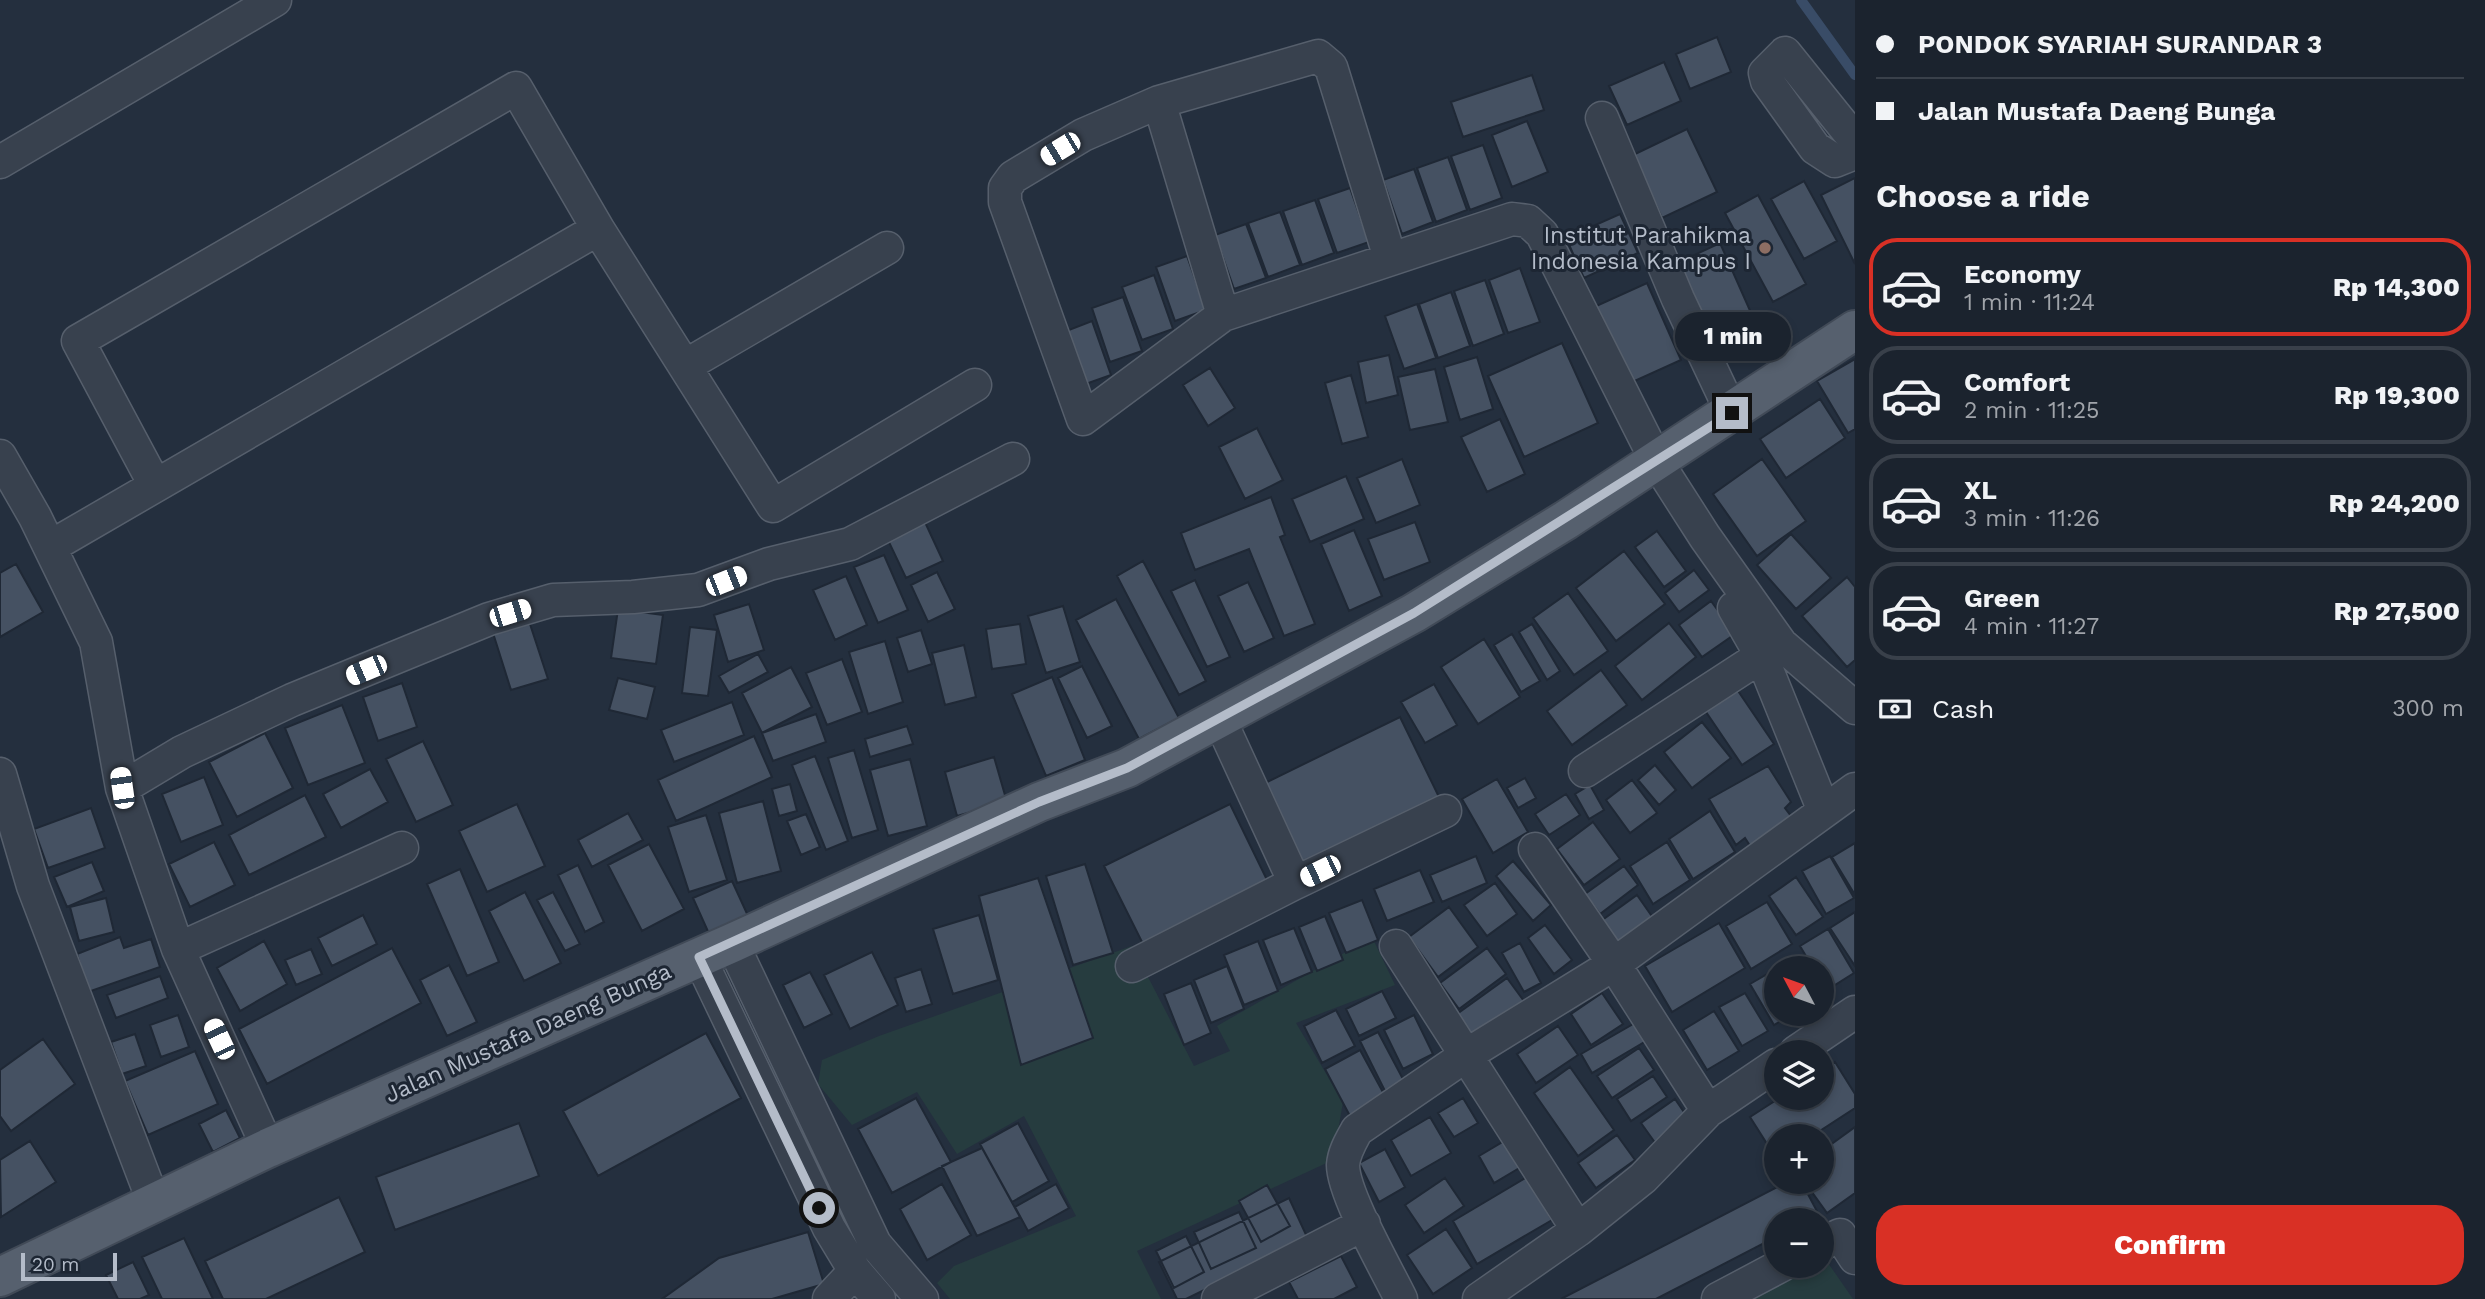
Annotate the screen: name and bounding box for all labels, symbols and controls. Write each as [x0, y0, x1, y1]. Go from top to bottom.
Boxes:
text: PONDOK SYARIAH SURANDAR 3 [1918, 29, 2322, 59]
text: Jalan Mustafa Daeng Bunga [1918, 96, 2275, 126]
car [1037, 129, 1084, 169]
text: Choose a ride [1876, 177, 2090, 215]
place label: Institut Parahikma Indonesia Kampus I [1531, 222, 1751, 275]
marker: Institut Parahikma Indonesia Kampus I [1757, 240, 1773, 256]
icon: car [1880, 256, 1943, 319]
text: Economy [1964, 259, 2081, 289]
text: Rp 14,300 [2333, 272, 2460, 302]
text: 1 min · 11:24 [1964, 289, 2095, 316]
callout: 1 min [1674, 312, 1790, 360]
text: 1 min [1703, 323, 1763, 350]
icon: car [1880, 364, 1943, 427]
text: Comfort [1964, 367, 2070, 397]
text: Rp 19,300 [2334, 380, 2460, 410]
route end [1716, 397, 1748, 429]
text: 2 min · 11:25 [1964, 397, 2100, 424]
icon: car [1880, 472, 1943, 535]
text: XL [1964, 475, 1997, 505]
text: Rp 24,200 [2329, 488, 2460, 518]
text: 3 min · 11:26 [1964, 505, 2100, 532]
car [703, 563, 750, 599]
icon: car [1880, 580, 1943, 643]
text: Green [1964, 583, 2040, 613]
text: Rp 27,500 [2334, 596, 2460, 626]
car [487, 597, 534, 629]
text: 4 min · 11:27 [1964, 613, 2099, 640]
car [343, 652, 390, 688]
icon: cash [1876, 690, 1914, 728]
text: Cash [1932, 694, 1994, 724]
text: 300 m [2392, 695, 2464, 722]
car [109, 766, 136, 810]
car [1297, 852, 1344, 890]
north arrow [1764, 956, 1834, 1026]
map controls [1764, 956, 1834, 1278]
street label: Jalan Mustafa Daeng Bunga [381, 957, 675, 1109]
car [201, 1016, 238, 1062]
button: layers [1764, 1040, 1834, 1110]
button: + [1764, 1124, 1834, 1194]
route start [803, 1192, 835, 1224]
button: Confirm [1876, 1205, 2464, 1285]
button: − [1764, 1208, 1834, 1278]
scale bar [21, 1250, 117, 1282]
text: 20 m [32, 1253, 79, 1276]

